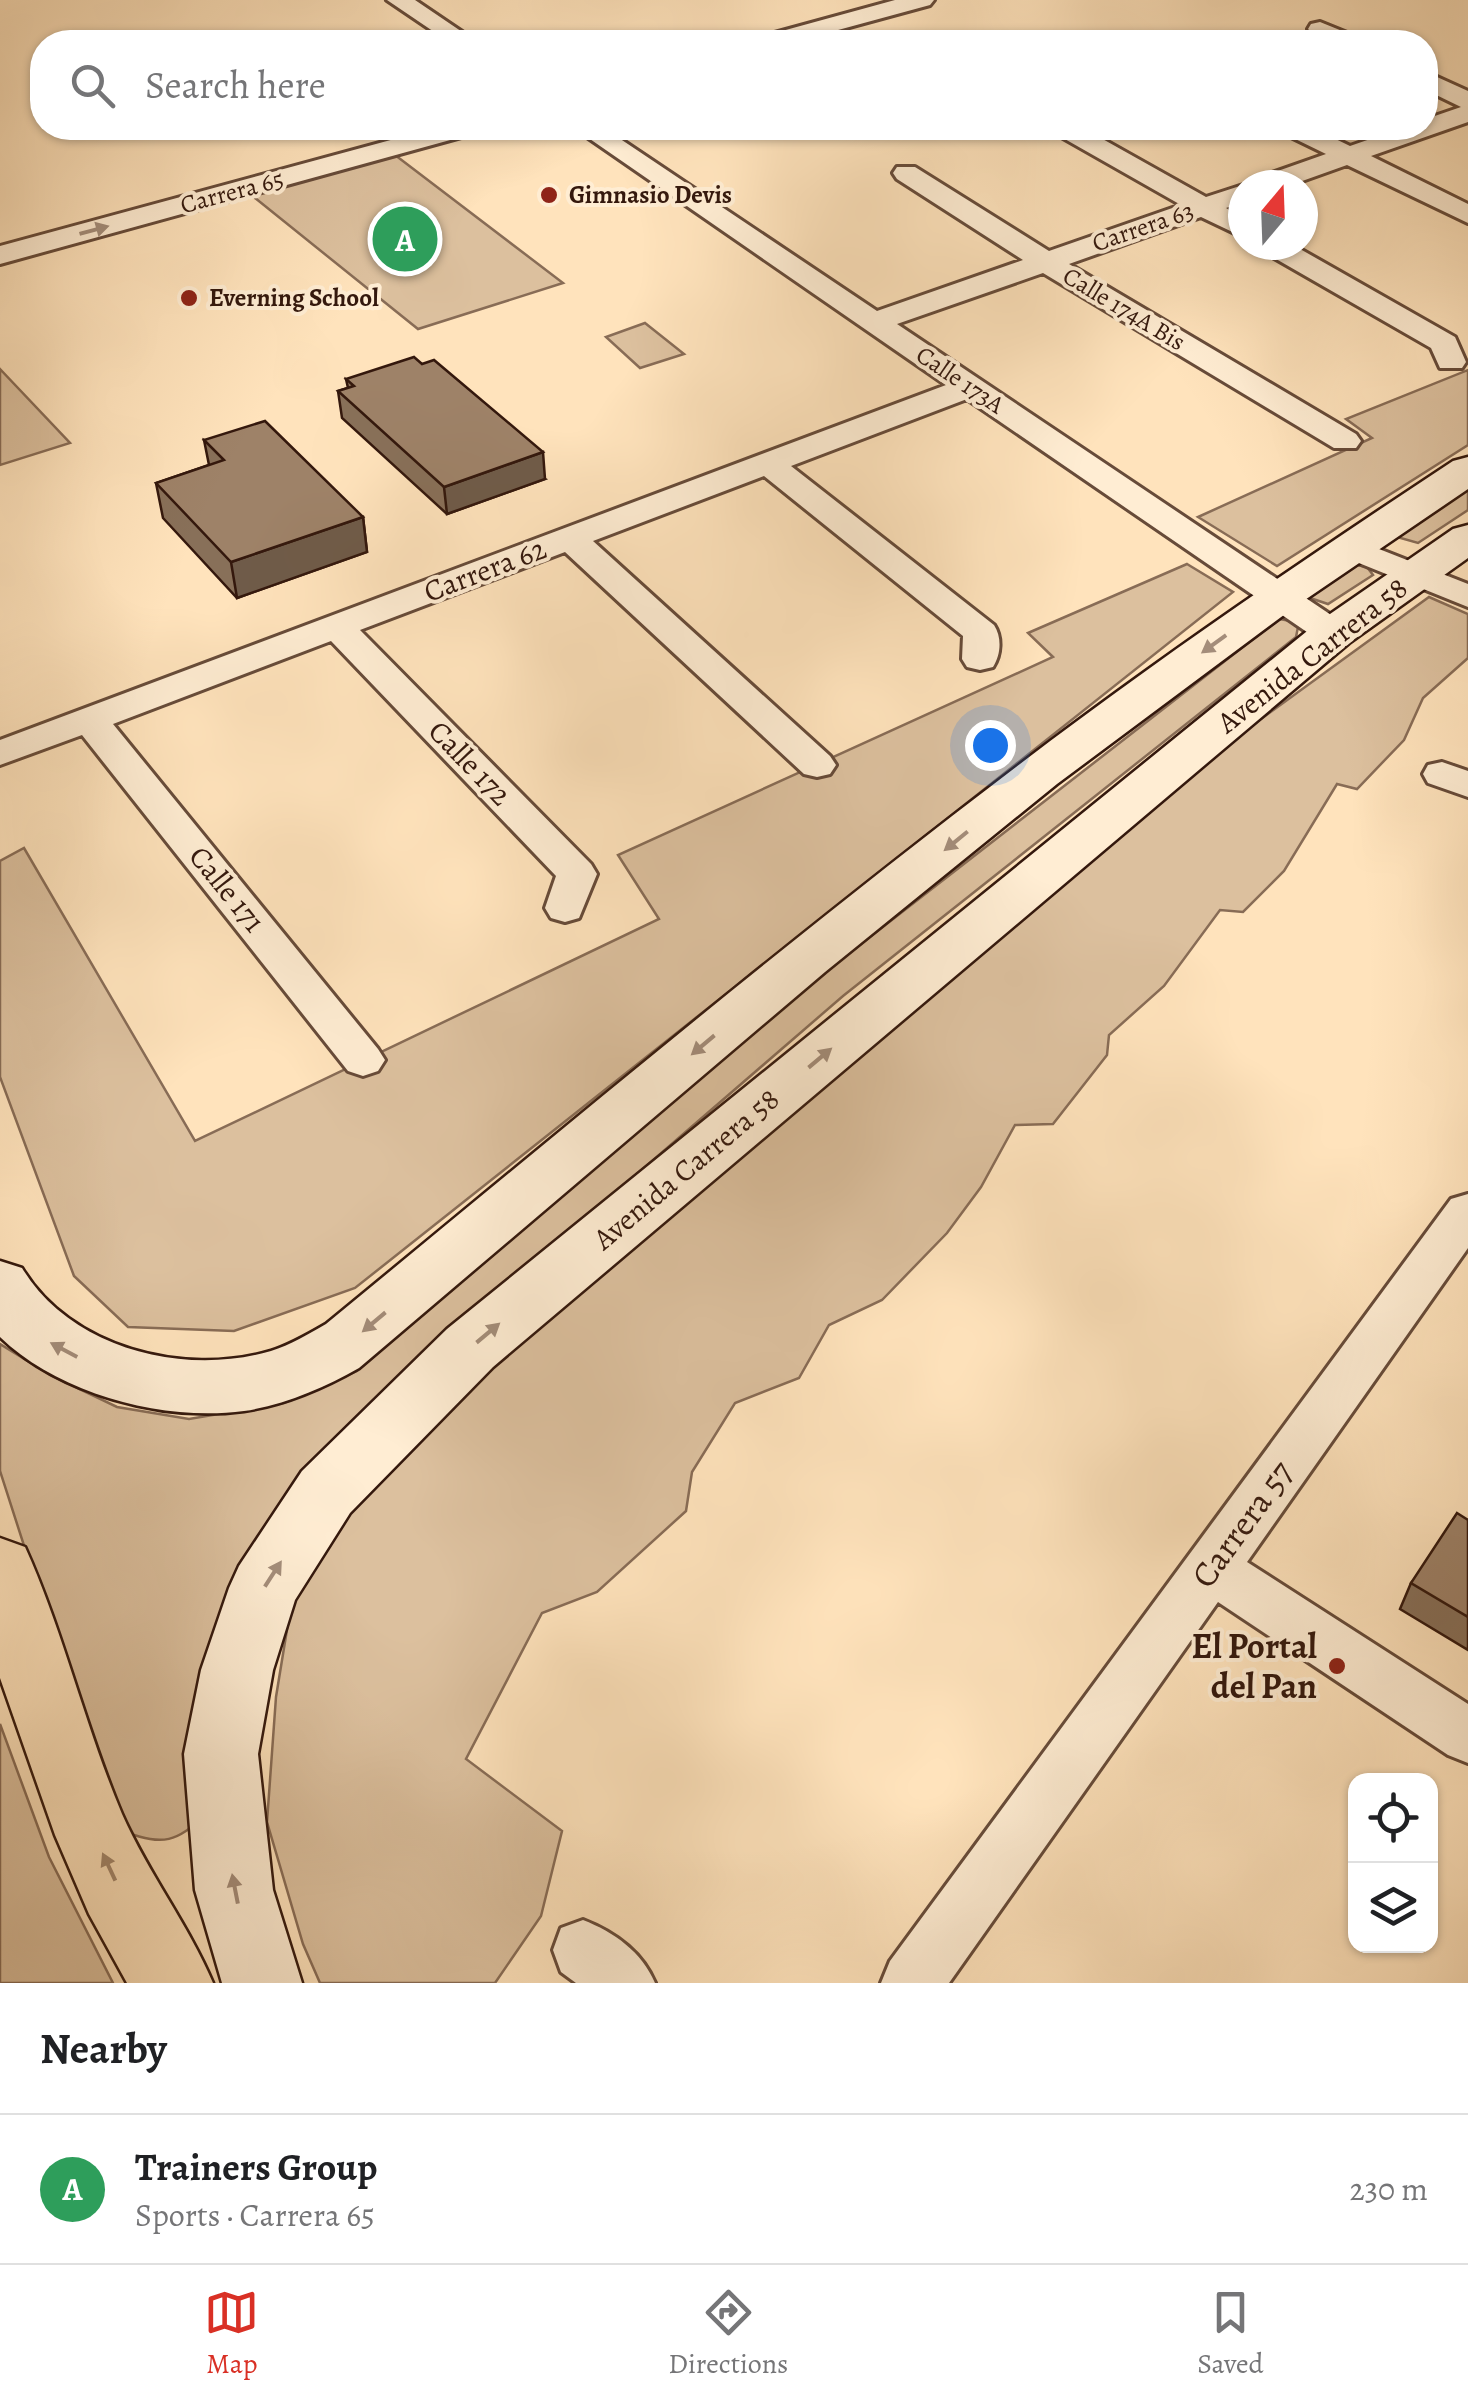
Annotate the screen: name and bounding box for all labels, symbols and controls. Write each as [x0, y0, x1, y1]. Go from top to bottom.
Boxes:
search box [30, 30, 1438, 140]
icon: search [65, 58, 120, 113]
text: Search here [145, 59, 326, 111]
street label: Carrera 65 [177, 162, 287, 222]
north arrow [1228, 170, 1318, 260]
place label: Gimnasio Devis [569, 178, 732, 212]
marker: Gimnasio Devis [538, 184, 560, 206]
street label: Carrera 63 [1088, 194, 1198, 260]
pin: A [372, 202, 438, 276]
one-way arrow [79, 221, 110, 237]
street label: Calle 174A Bis [1056, 259, 1192, 359]
place label: Everning School [209, 281, 379, 315]
marker: Everning School [178, 287, 200, 309]
street label: Calle 173A [909, 338, 1011, 422]
street label: Carrera 62 [418, 528, 552, 612]
street label: Avenida Carrera 58 [1208, 568, 1416, 743]
one-way arrow [1201, 633, 1227, 653]
street label: Calle 172 [420, 712, 520, 814]
your location [965, 720, 1016, 771]
one-way arrow [943, 830, 968, 851]
street label: Calle 171 [180, 838, 274, 940]
one-way arrow [690, 1033, 715, 1055]
one-way arrow [807, 1048, 832, 1070]
street label: Avenida Carrera 58 [584, 1079, 788, 1259]
one-way arrow [361, 1310, 386, 1332]
one-way arrow [476, 1322, 501, 1344]
one-way arrow [50, 1342, 78, 1359]
street label: Carrera 57 [1180, 1450, 1305, 1597]
one-way arrow [263, 1560, 281, 1588]
place label: El Portal del Pan [1192, 1622, 1317, 1710]
marker: El Portal del Pan [1326, 1655, 1348, 1677]
map controls [1348, 1773, 1438, 1953]
button: locate [1348, 1773, 1438, 1863]
one-way arrow [101, 1853, 117, 1882]
button: layers [1348, 1863, 1438, 1953]
one-way arrow [227, 1873, 242, 1904]
text: Nearby [40, 2020, 167, 2077]
text: Trainers Group [135, 2141, 378, 2193]
text: A [62, 2167, 83, 2211]
text: 230 m [1349, 2167, 1428, 2211]
text: Sports · Carrera 65 [135, 2193, 375, 2237]
tab: Map [204, 2285, 259, 2383]
tab: Directions [668, 2285, 788, 2383]
tab: Saved [1197, 2285, 1264, 2383]

